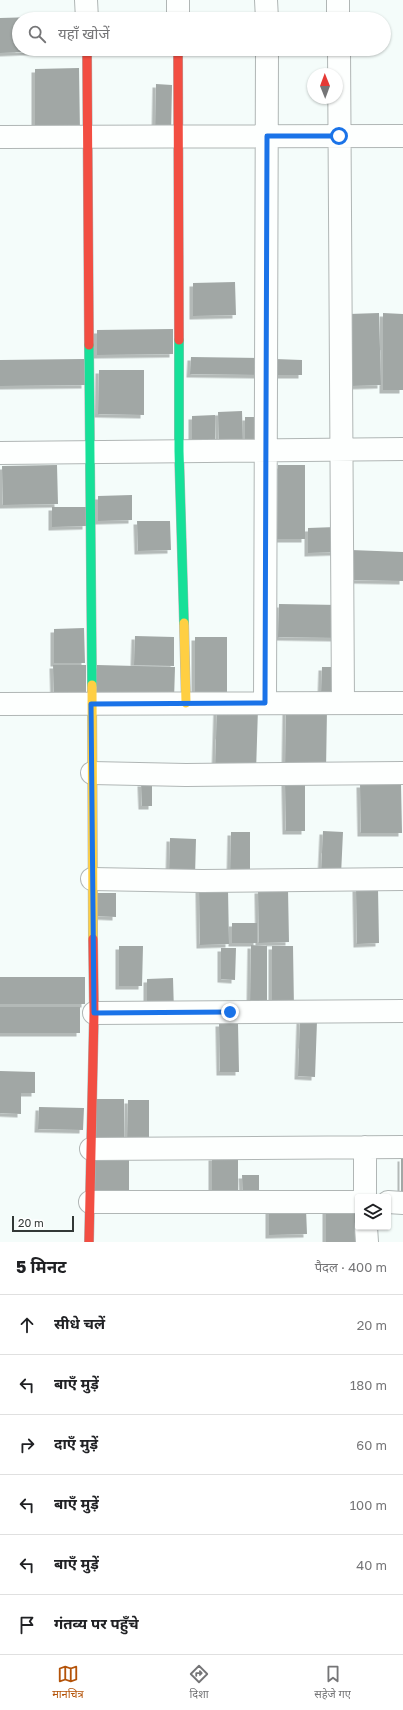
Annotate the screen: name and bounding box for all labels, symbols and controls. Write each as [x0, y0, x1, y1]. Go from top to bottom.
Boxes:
search box [12, 12, 391, 56]
icon: search [26, 23, 48, 45]
text: यहाँ खोजें [58, 24, 110, 42]
north arrow [307, 68, 343, 104]
route start [330, 127, 348, 145]
route end [221, 1003, 239, 1021]
map controls [355, 1194, 391, 1230]
button: layers [355, 1194, 391, 1230]
scale bar [12, 1214, 74, 1233]
text: 20 m [18, 1216, 44, 1229]
text: 5 मिनट [16, 1256, 66, 1277]
text: पैदल · 400 m [315, 1259, 387, 1275]
icon: ahead [16, 1314, 38, 1336]
text: सीधे चलें [54, 1314, 105, 1332]
text: 20 m [357, 1317, 387, 1333]
icon: left [16, 1374, 38, 1396]
text: बाएँ मुड़ें [54, 1374, 99, 1392]
text: 180 m [350, 1377, 387, 1393]
icon: right [16, 1434, 38, 1456]
text: दाएँ मुड़ें [54, 1434, 98, 1452]
text: 60 m [356, 1437, 387, 1453]
icon: left [16, 1494, 38, 1516]
text: बाएँ मुड़ें [54, 1494, 99, 1512]
text: 100 m [350, 1497, 387, 1513]
icon: left [16, 1554, 38, 1576]
text: बाएँ मुड़ें [54, 1554, 99, 1572]
text: 40 m [356, 1557, 387, 1573]
icon: arrive [16, 1614, 38, 1636]
text: गंतव्य पर पहुँचे [54, 1614, 139, 1632]
tab: मानचित्र [52, 1663, 84, 1702]
tab: दिशा [188, 1663, 210, 1702]
tab: सहेजे गए [314, 1663, 351, 1702]

